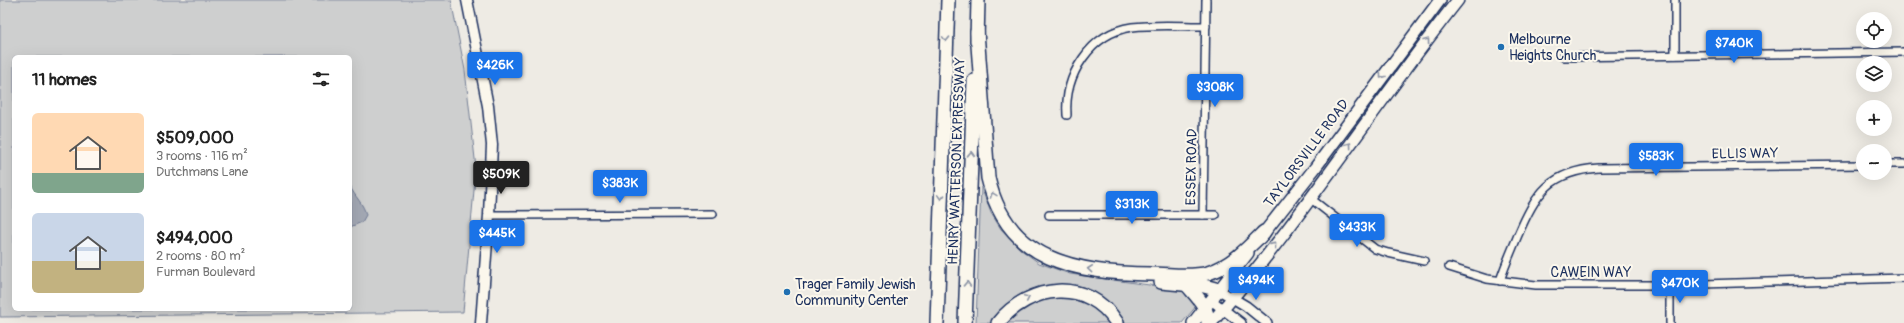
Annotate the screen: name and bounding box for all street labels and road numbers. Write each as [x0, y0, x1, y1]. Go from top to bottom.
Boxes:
street label: HENRY WATTERSON EXPRESSWAY [944, 57, 969, 265]
street label: TAYLORSVILLE ROAD [1260, 96, 1353, 211]
street label: ESSEX ROAD [1182, 128, 1201, 206]
street label: ELLIS WAY [1712, 144, 1778, 163]
street label: CAWEIN WAY [1551, 264, 1631, 281]

